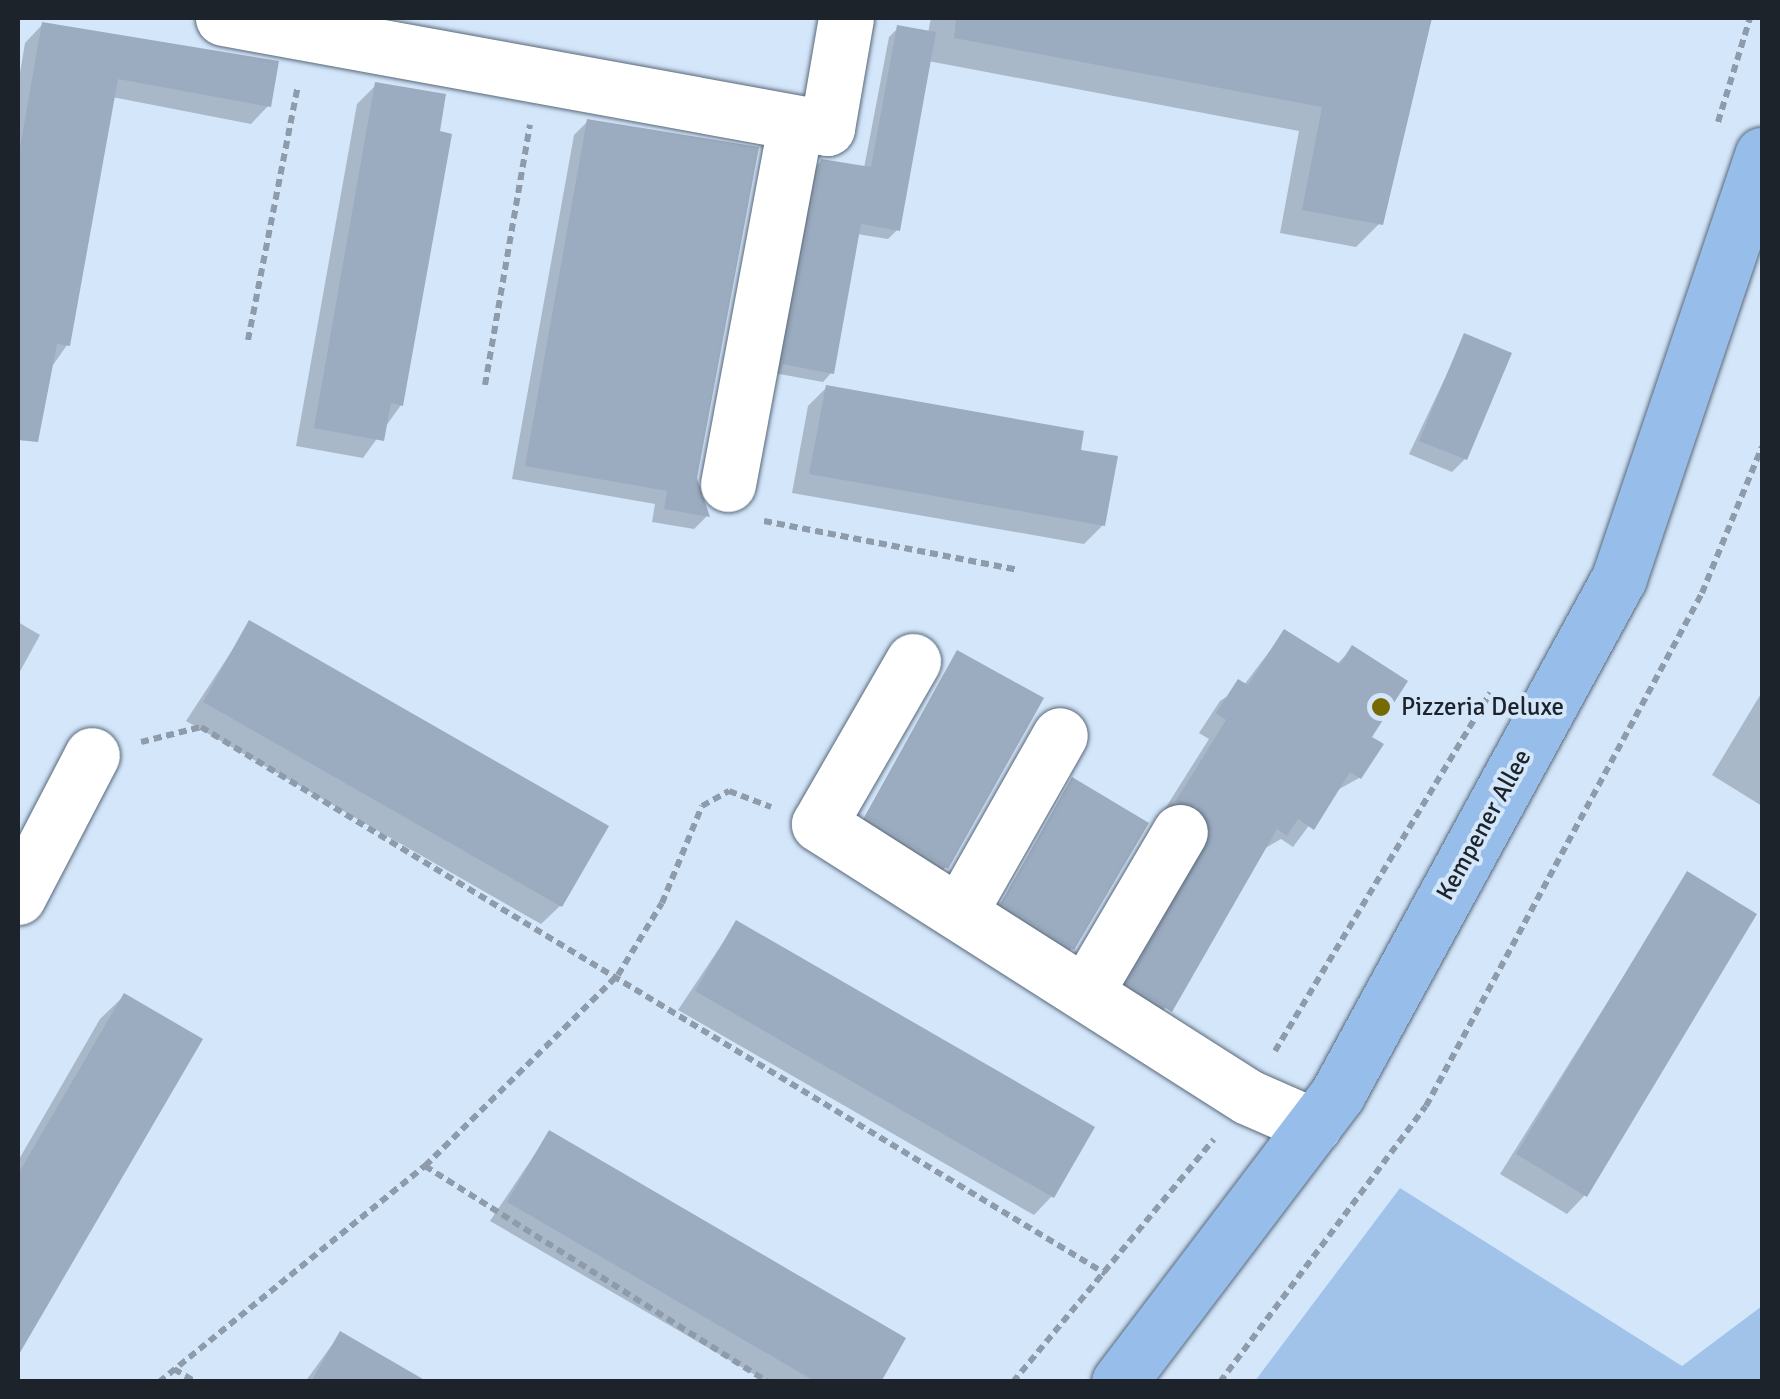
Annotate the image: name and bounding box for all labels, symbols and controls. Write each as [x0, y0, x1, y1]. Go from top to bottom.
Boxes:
place label: Pizzeria Deluxe [1401, 692, 1564, 722]
marker: Pizzeria Deluxe [1370, 696, 1392, 718]
street label: Kempener Allee [1430, 744, 1538, 906]

